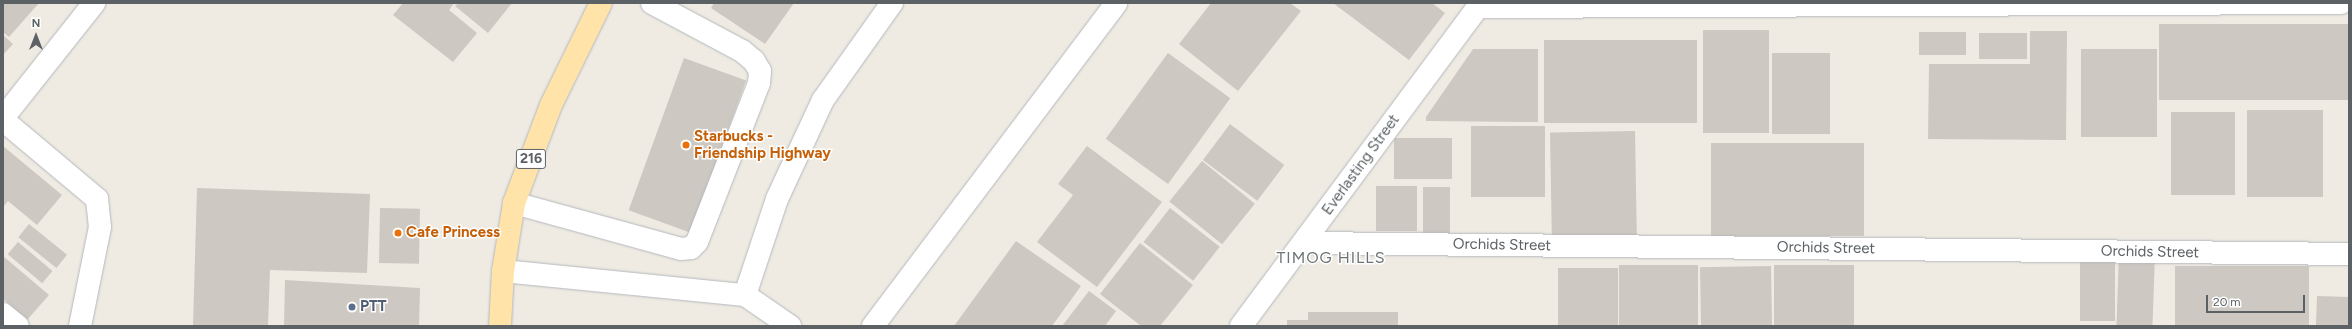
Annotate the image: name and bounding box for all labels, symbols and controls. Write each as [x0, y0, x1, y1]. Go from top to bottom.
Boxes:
north arrow [16, 16, 56, 56]
text: N [32, 17, 40, 30]
street label: Everlasting Street [1319, 111, 1403, 219]
place label: Starbucks - Friendship Highway [694, 127, 831, 162]
marker: Starbucks - Friendship Highway [681, 140, 691, 150]
road number: 216 [515, 147, 547, 171]
place label: Cafe Princess [406, 224, 500, 242]
marker: Cafe Princess [393, 228, 403, 238]
street label: Orchids Street [1453, 235, 1551, 255]
street label: Orchids Street [1777, 238, 1875, 258]
street label: Orchids Street [2101, 242, 2199, 262]
district label: TIMOG HILLS [1276, 248, 1386, 268]
scale bar [2208, 287, 2307, 313]
text: 20 m [2213, 295, 2241, 309]
place label: PTT [360, 298, 387, 316]
marker: PTT [347, 302, 357, 312]

